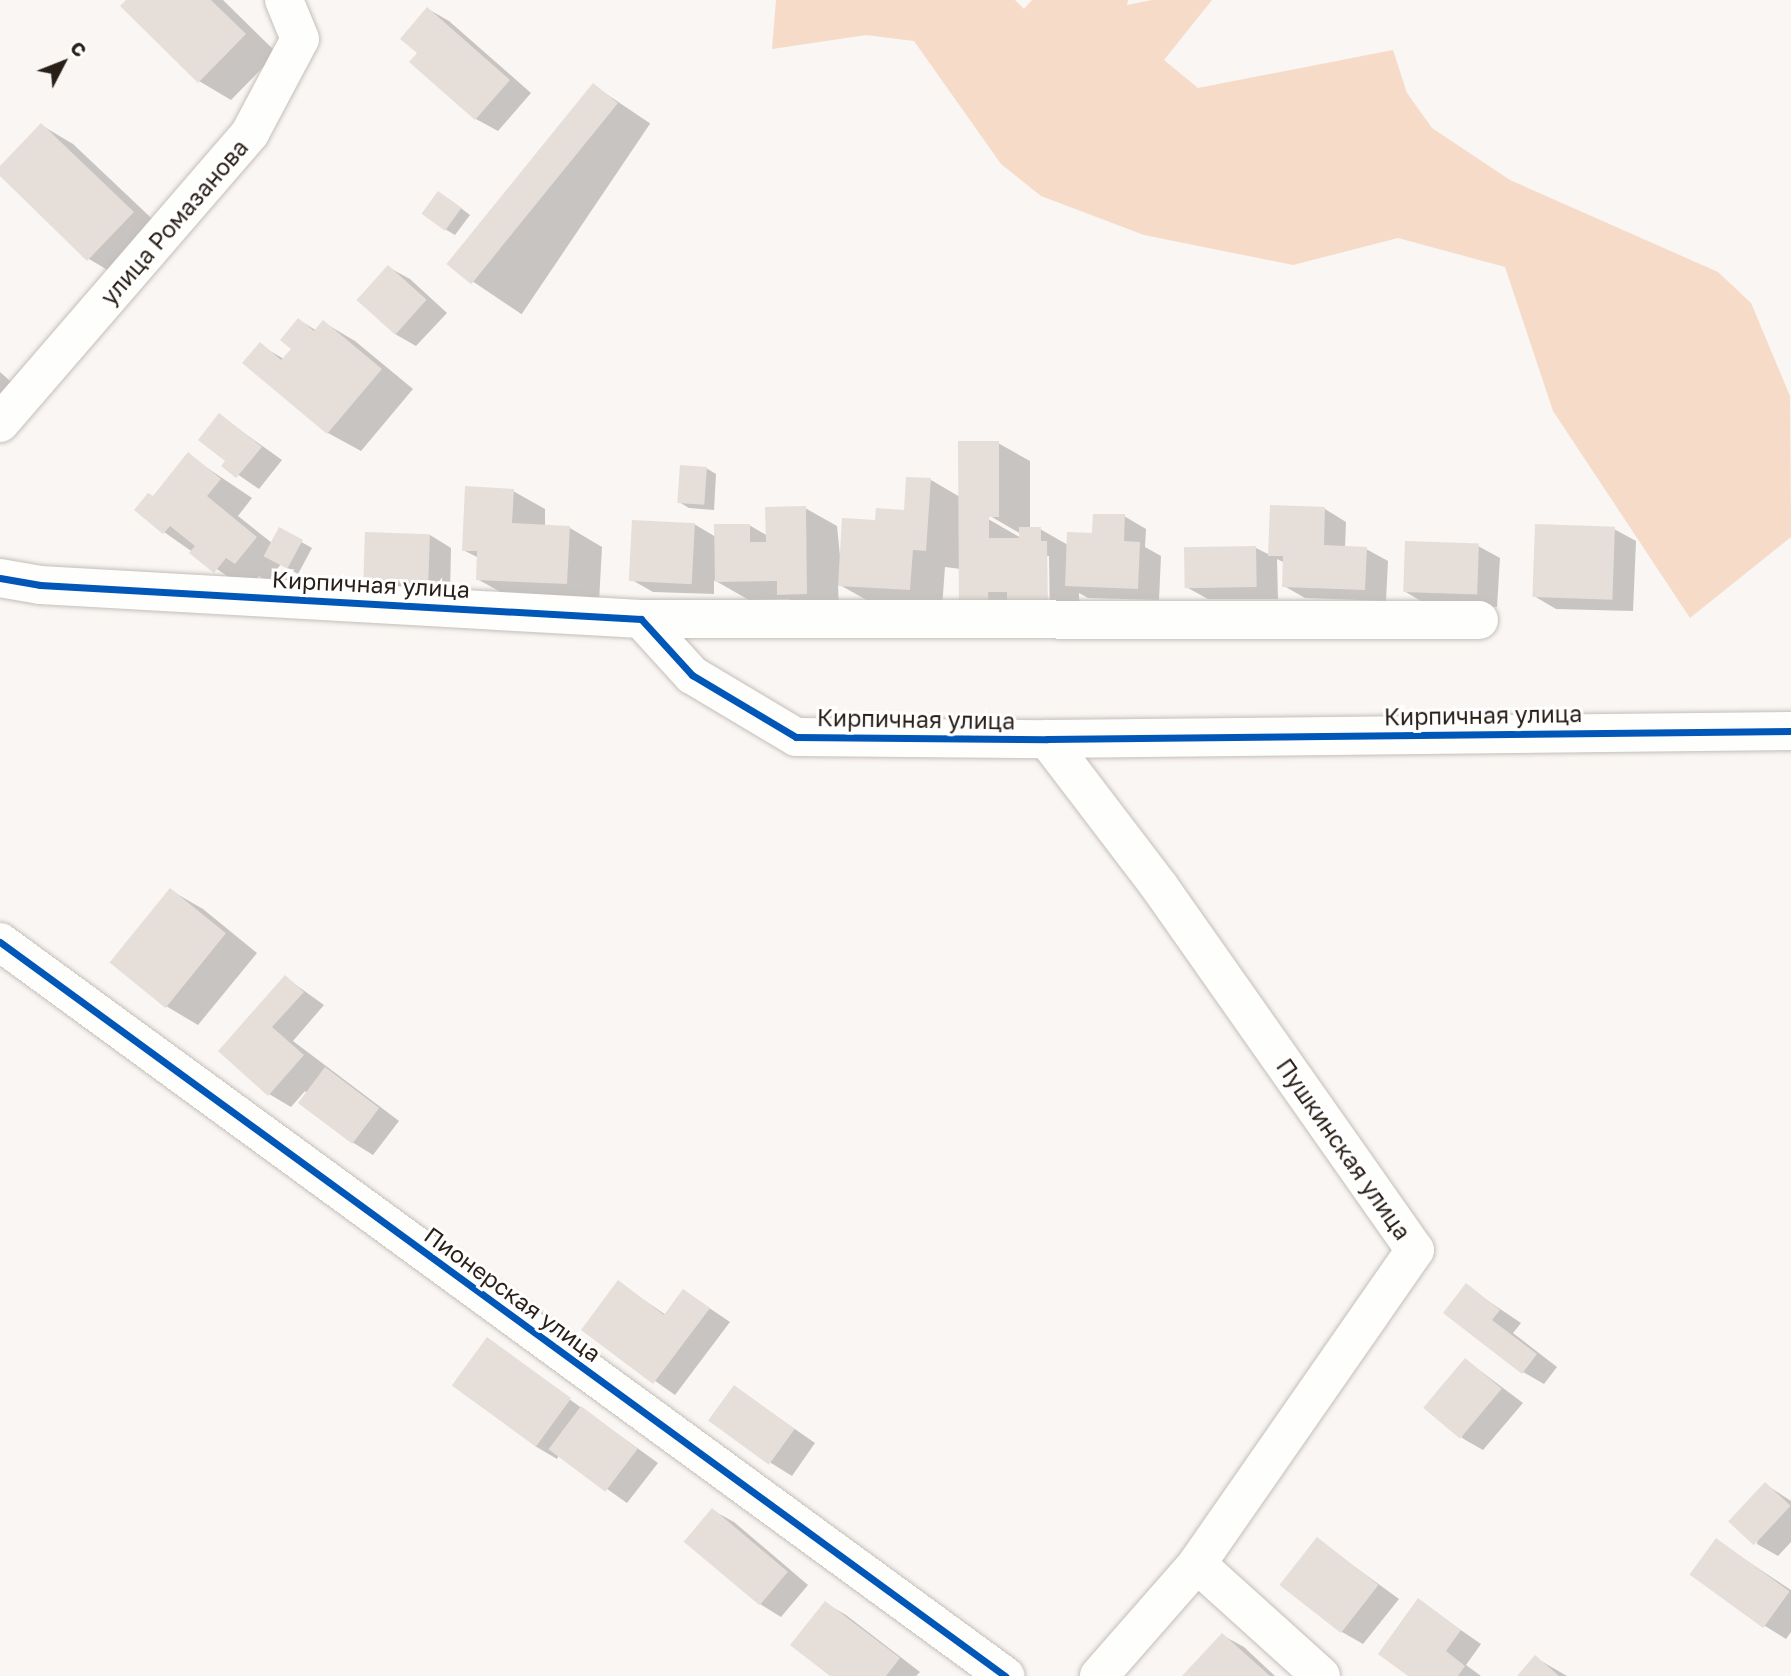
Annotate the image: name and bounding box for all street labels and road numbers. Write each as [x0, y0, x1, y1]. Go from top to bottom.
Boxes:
street label: улица Ромазанова [95, 134, 253, 310]
street label: Кирпичная улица [271, 565, 471, 603]
street label: Кирпичная улица [1384, 699, 1582, 731]
street label: Кирпичная улица [817, 703, 1015, 735]
street label: Пушкинская улица [1271, 1053, 1417, 1245]
street label: Пионерская улица [419, 1221, 607, 1367]

